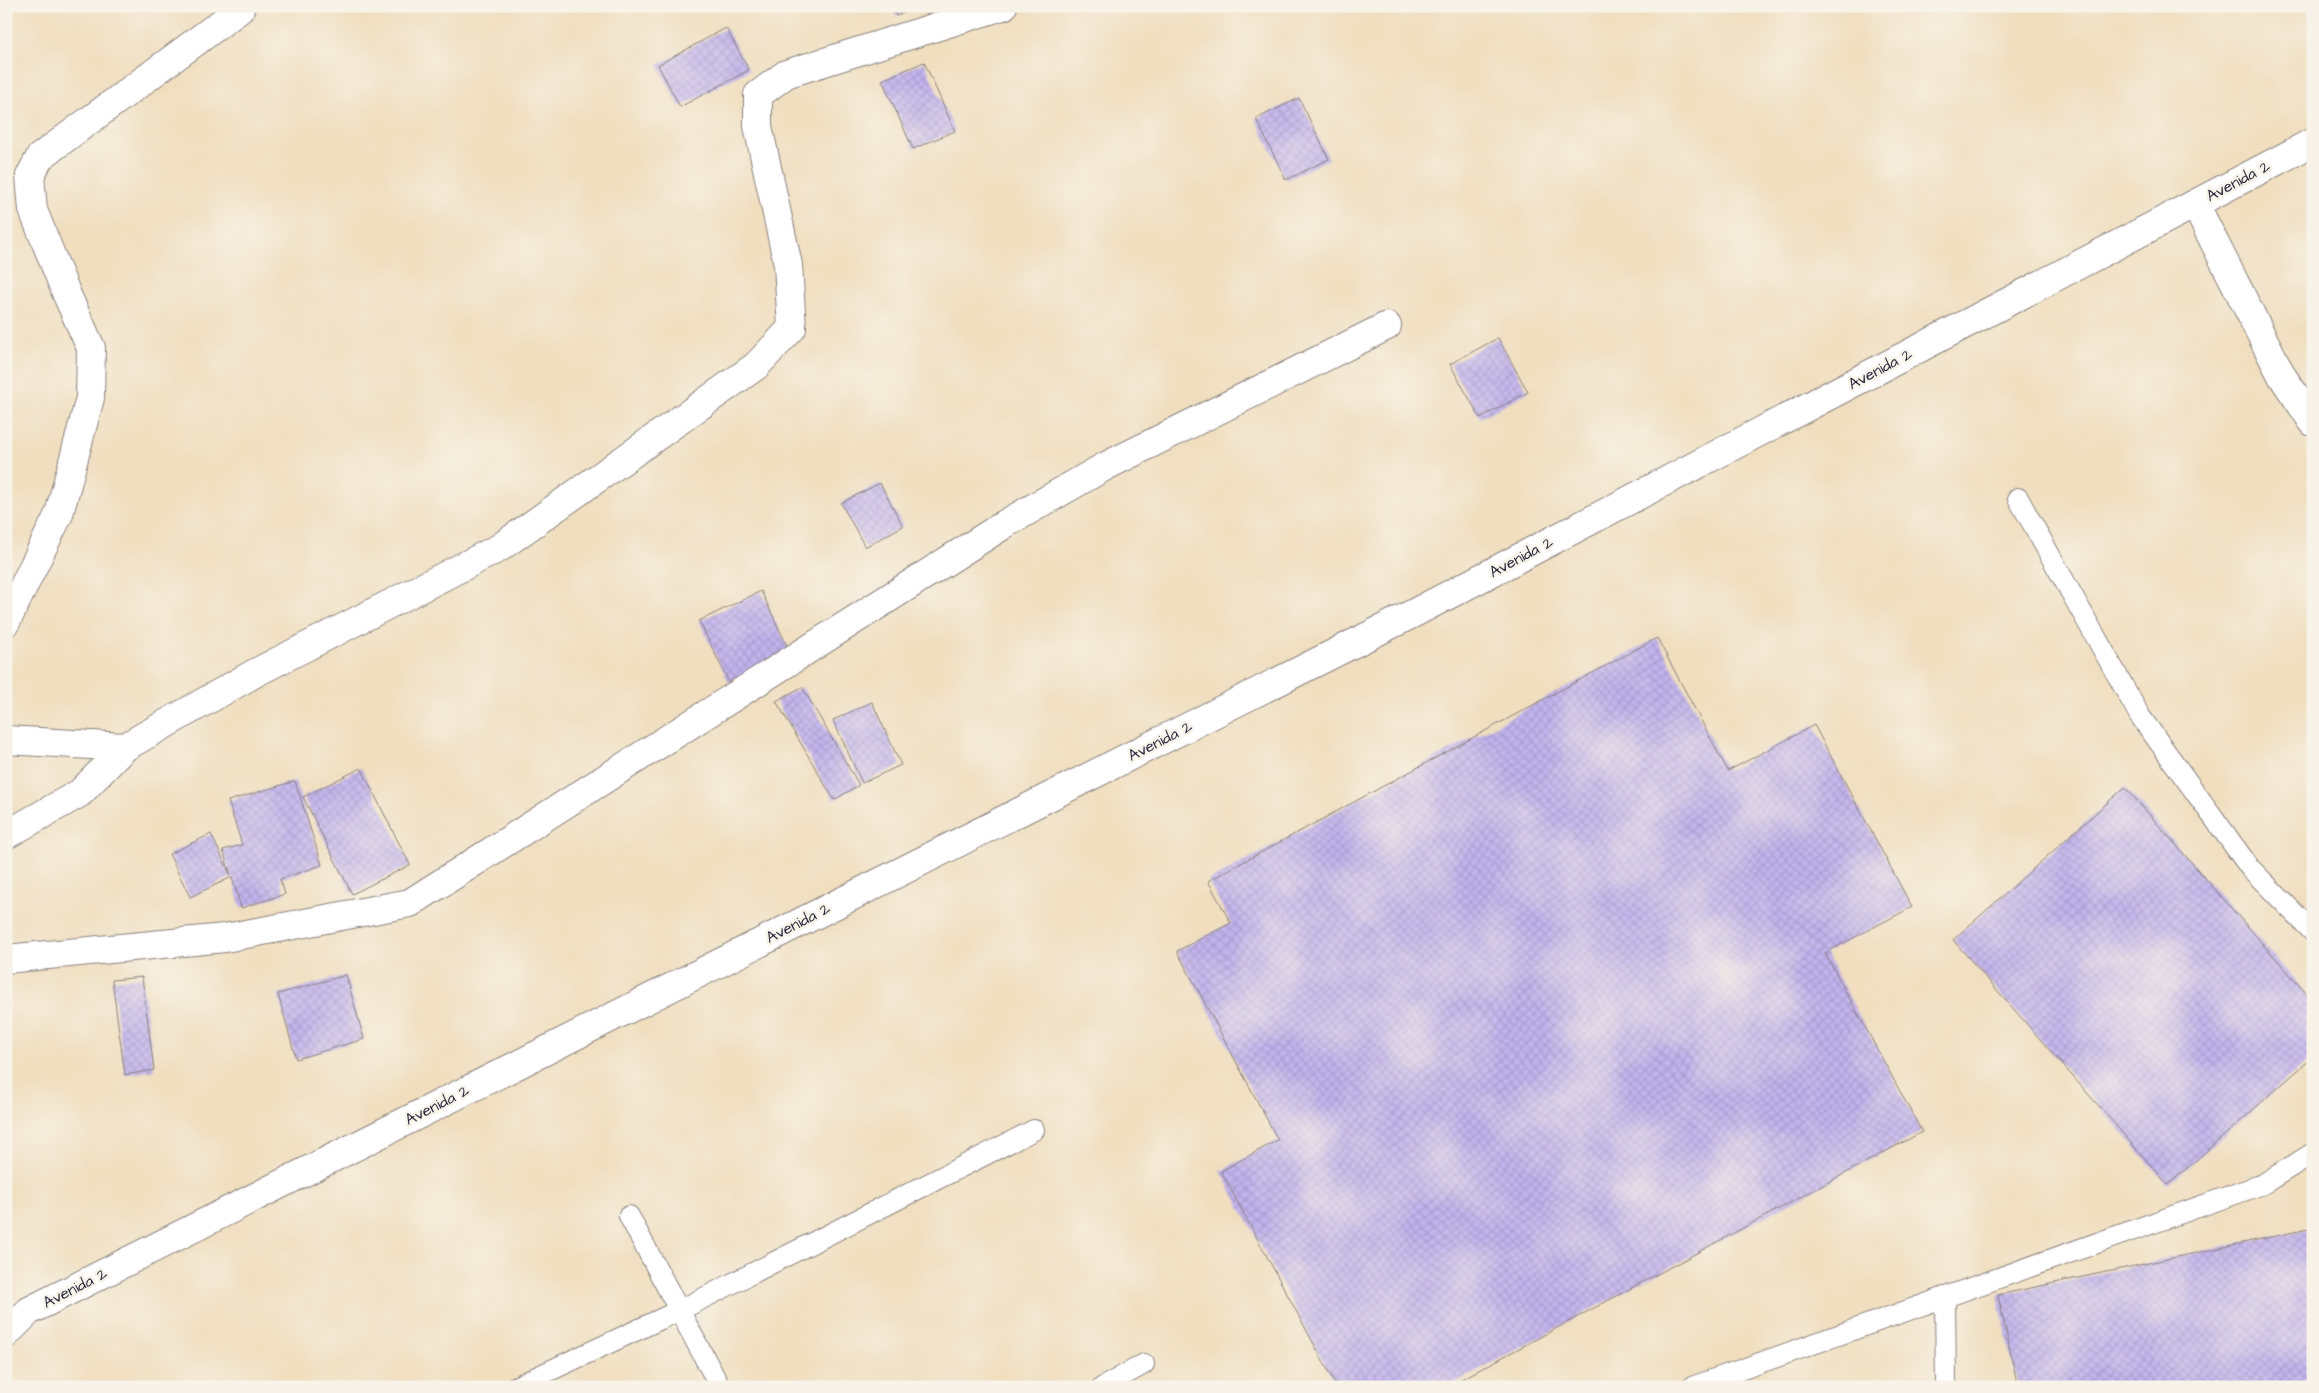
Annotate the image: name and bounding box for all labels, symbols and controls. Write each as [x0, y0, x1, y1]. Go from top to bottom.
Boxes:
street label: Avenida 2 [2202, 155, 2274, 207]
street label: Avenida 2 [1844, 343, 1916, 395]
street label: Avenida 2 [1485, 531, 1557, 583]
street label: Avenida 2 [1124, 715, 1196, 767]
street label: Avenida 2 [762, 897, 834, 949]
street label: Avenida 2 [401, 1079, 473, 1131]
street label: Avenida 2 [39, 1262, 111, 1314]

